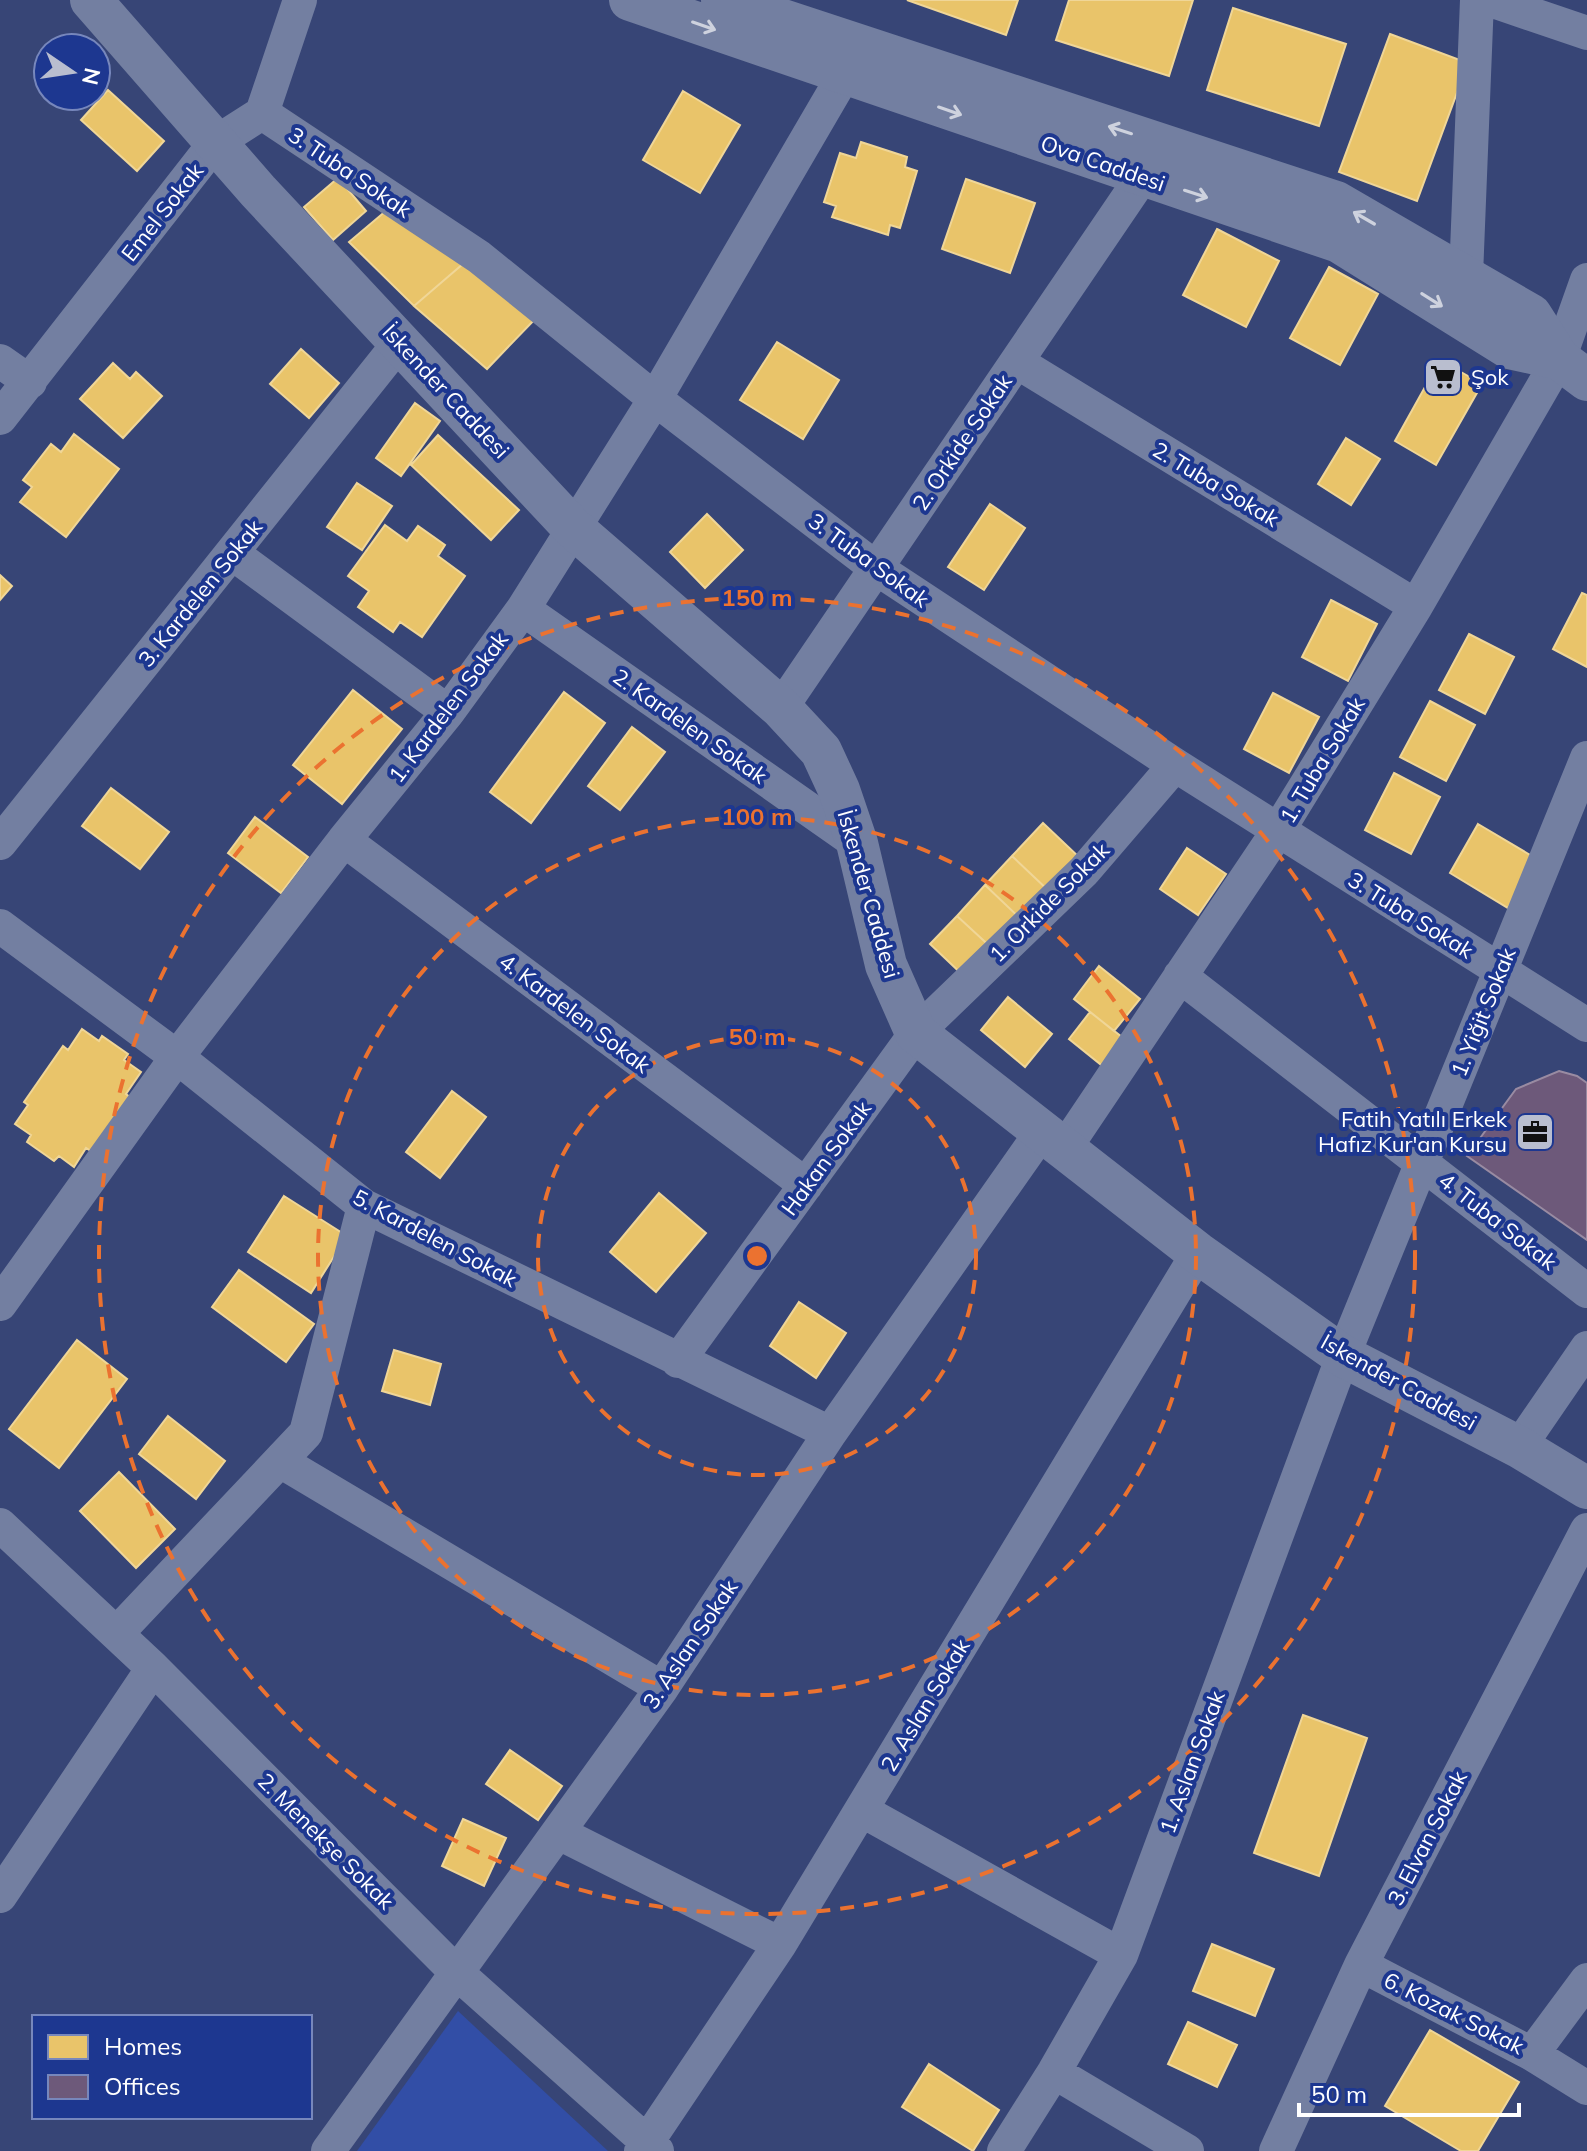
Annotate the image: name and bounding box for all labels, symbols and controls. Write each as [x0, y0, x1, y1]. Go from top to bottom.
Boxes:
one-way arrow [691, 19, 716, 34]
north arrow [32, 32, 112, 112]
text: N [76, 65, 107, 88]
one-way arrow [937, 104, 962, 119]
street label: 3. Tuba Sokak [283, 121, 417, 224]
one-way arrow [1107, 122, 1132, 137]
street label: Ova Caddesi [1037, 129, 1169, 197]
street label: Emel Sokak [115, 157, 210, 267]
one-way arrow [1183, 188, 1208, 203]
one-way arrow [1353, 210, 1376, 226]
one-way arrow [1420, 292, 1443, 308]
street label: İskender Caddesi [376, 318, 516, 464]
supermarket icon: Şok [1422, 356, 1464, 398]
place label: Şok [1471, 363, 1509, 391]
street label: 2. Orkide Sokak [906, 368, 1018, 516]
street label: 2. Tuba Sokak [1148, 435, 1285, 533]
street label: 3. Tuba Sokak [803, 507, 935, 614]
street label: 3. Kardelen Sokak [132, 513, 269, 673]
text: 150 m [721, 582, 793, 612]
street label: 1. Kardelen Sokak [382, 625, 514, 788]
street label: 2. Kardelen Sokak [607, 662, 773, 790]
street label: 1. Tuba Sokak [1273, 691, 1371, 828]
text: 100 m [721, 801, 793, 831]
street label: İskender Caddesi [832, 807, 906, 981]
street label: 1. Orkide Sokak [983, 836, 1115, 968]
street label: 3. Tuba Sokak [1343, 865, 1479, 965]
street label: 1. Yiğit Sokak [1444, 943, 1522, 1081]
street label: 4. Kardelen Sokak [494, 947, 657, 1079]
text: 50 m [729, 1021, 785, 1051]
street label: Hakan Sokak [775, 1095, 877, 1221]
place label: Fatih Yatılı Erkek Hafız Kur'an Kursu [1318, 1105, 1508, 1158]
office icon: Fatih Yatılı Erkek Hafız Kur'an Kursu [1514, 1111, 1556, 1153]
street label: 4. Tuba Sokak [1433, 1166, 1563, 1276]
street label: 5. Kardelen Sokak [348, 1183, 522, 1293]
centre of rings [743, 1242, 771, 1270]
street label: İskender Caddesi [1316, 1328, 1482, 1436]
street label: 3. Aslan Sokak [636, 1573, 744, 1714]
street label: 2. Aslan Sokak [874, 1633, 976, 1776]
street label: 1. Aslan Sokak [1153, 1686, 1231, 1837]
street label: 3. Elvan Sokak [1381, 1765, 1473, 1910]
street label: 2. Menekşe Sokak [252, 1767, 401, 1916]
street label: 6. Kozak Sokak [1379, 1966, 1529, 2061]
legend [32, 2015, 312, 2119]
text: Homes [104, 2031, 182, 2061]
scale bar [1299, 2067, 1519, 2117]
text: Offices [104, 2071, 181, 2101]
text: 50 m [1311, 2079, 1367, 2109]

